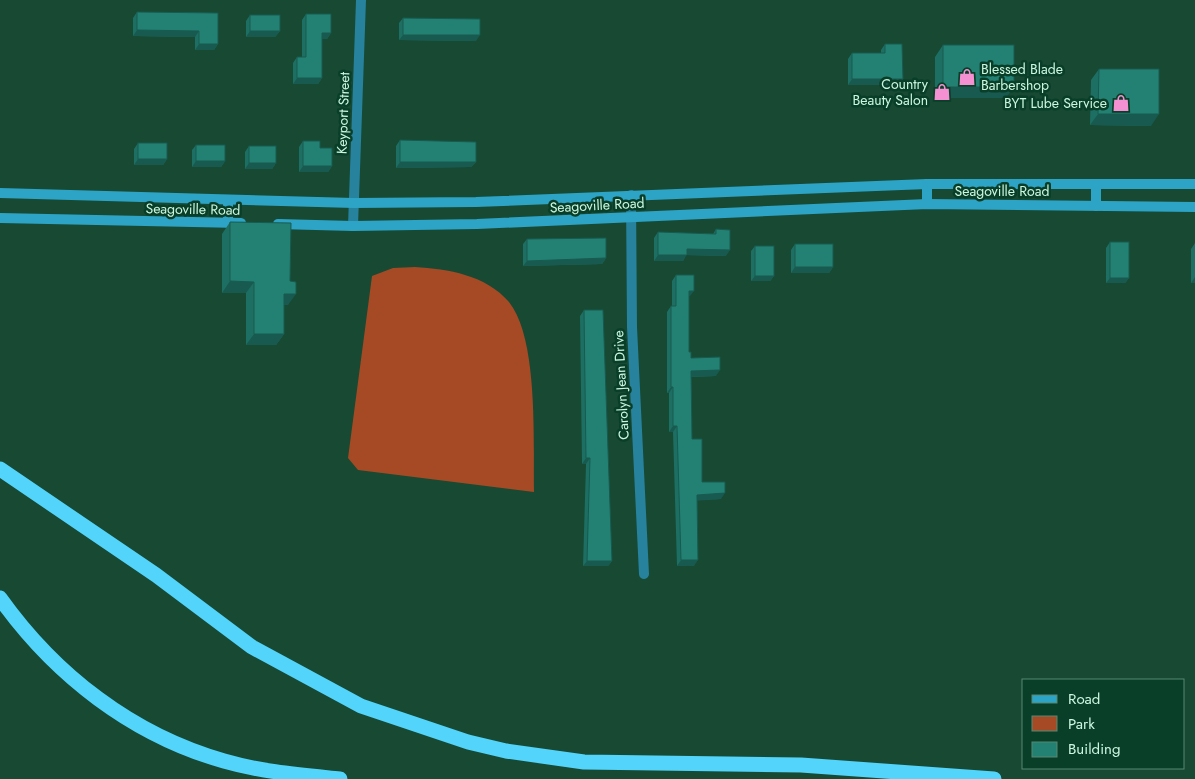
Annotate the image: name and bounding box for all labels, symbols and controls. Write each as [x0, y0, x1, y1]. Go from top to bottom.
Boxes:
place label: Blessed Blade Barbershop [981, 59, 1063, 95]
shop icon: Blessed Blade Barbershop [957, 67, 977, 87]
street label: Keyport Street [332, 71, 354, 154]
place label: Country Beauty Salon [853, 74, 929, 110]
shop icon: Country Beauty Salon [932, 82, 952, 102]
place label: BYT Lube Service [1004, 93, 1107, 113]
shop icon: BYT Lube Service [1111, 93, 1131, 113]
street label: Seagoville Road [955, 181, 1049, 201]
street label: Seagoville Road [549, 193, 645, 217]
street label: Seagoville Road [145, 198, 241, 220]
street label: Carolyn Jean Drive [608, 330, 634, 440]
legend [1022, 679, 1185, 769]
text: Road [1068, 688, 1100, 710]
text: Park [1068, 713, 1095, 735]
text: Building [1068, 738, 1120, 760]

